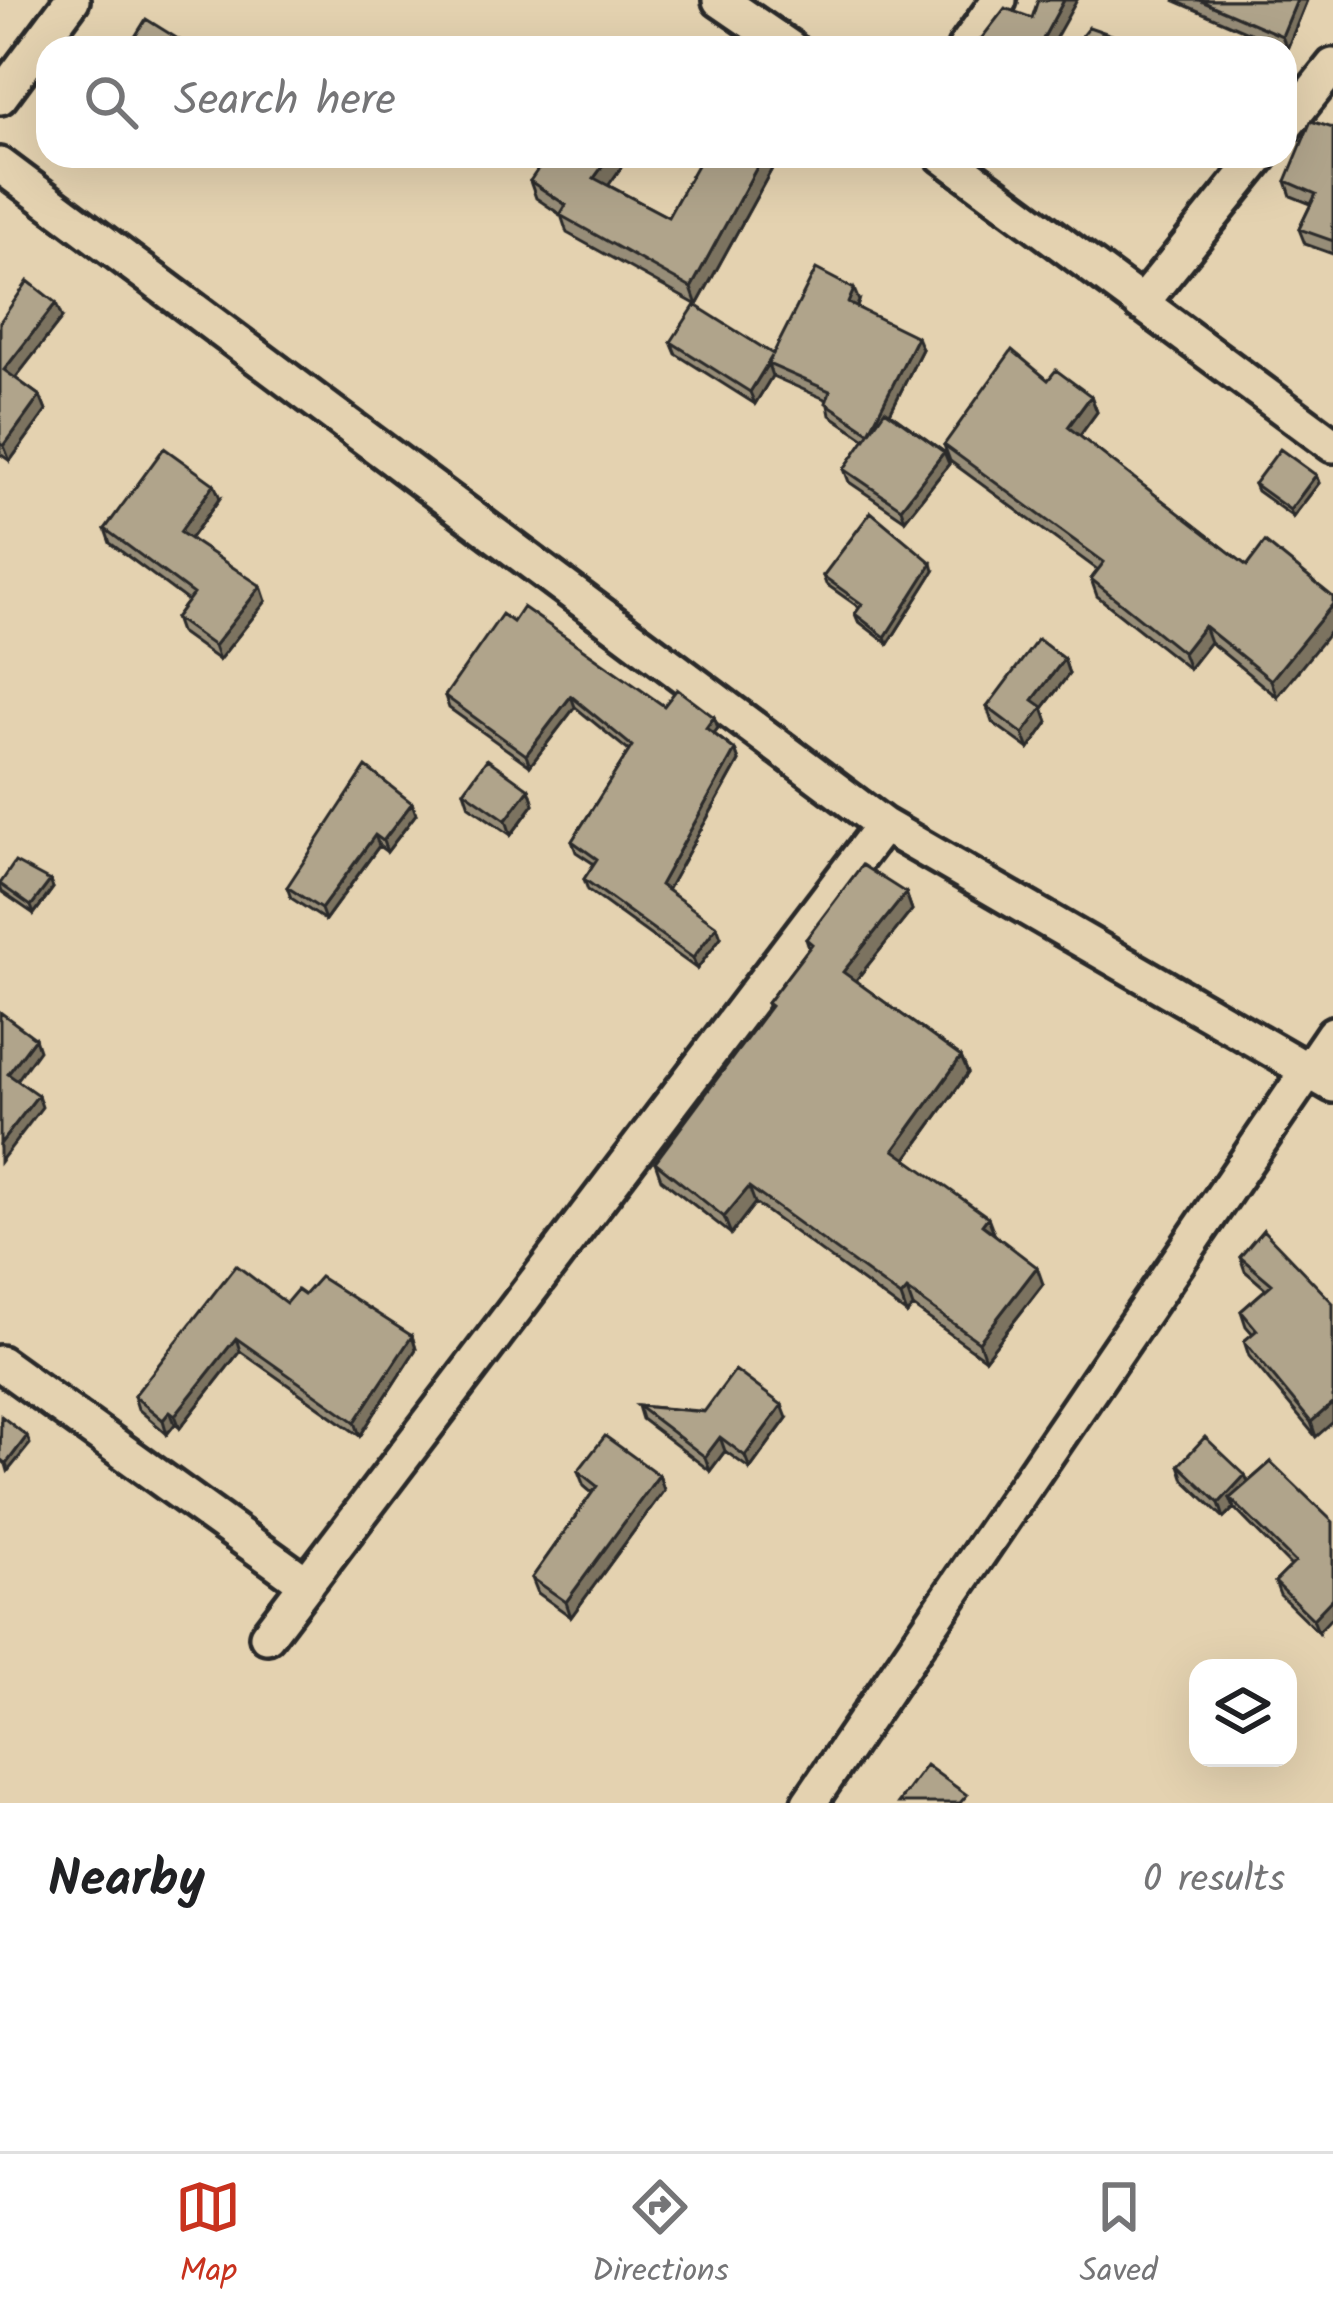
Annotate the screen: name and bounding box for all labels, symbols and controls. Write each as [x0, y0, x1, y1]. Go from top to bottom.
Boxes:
search box [36, 36, 1297, 168]
text: Search here [174, 66, 396, 138]
icon: search [78, 69, 144, 135]
map controls [1189, 1659, 1297, 1767]
button: layers [1189, 1659, 1297, 1767]
text: Nearby [48, 1841, 205, 1922]
text: 0 results [1143, 1850, 1285, 1912]
tab: Map [175, 2174, 241, 2299]
tab: Directions [592, 2174, 729, 2299]
tab: Saved [1079, 2174, 1158, 2299]

